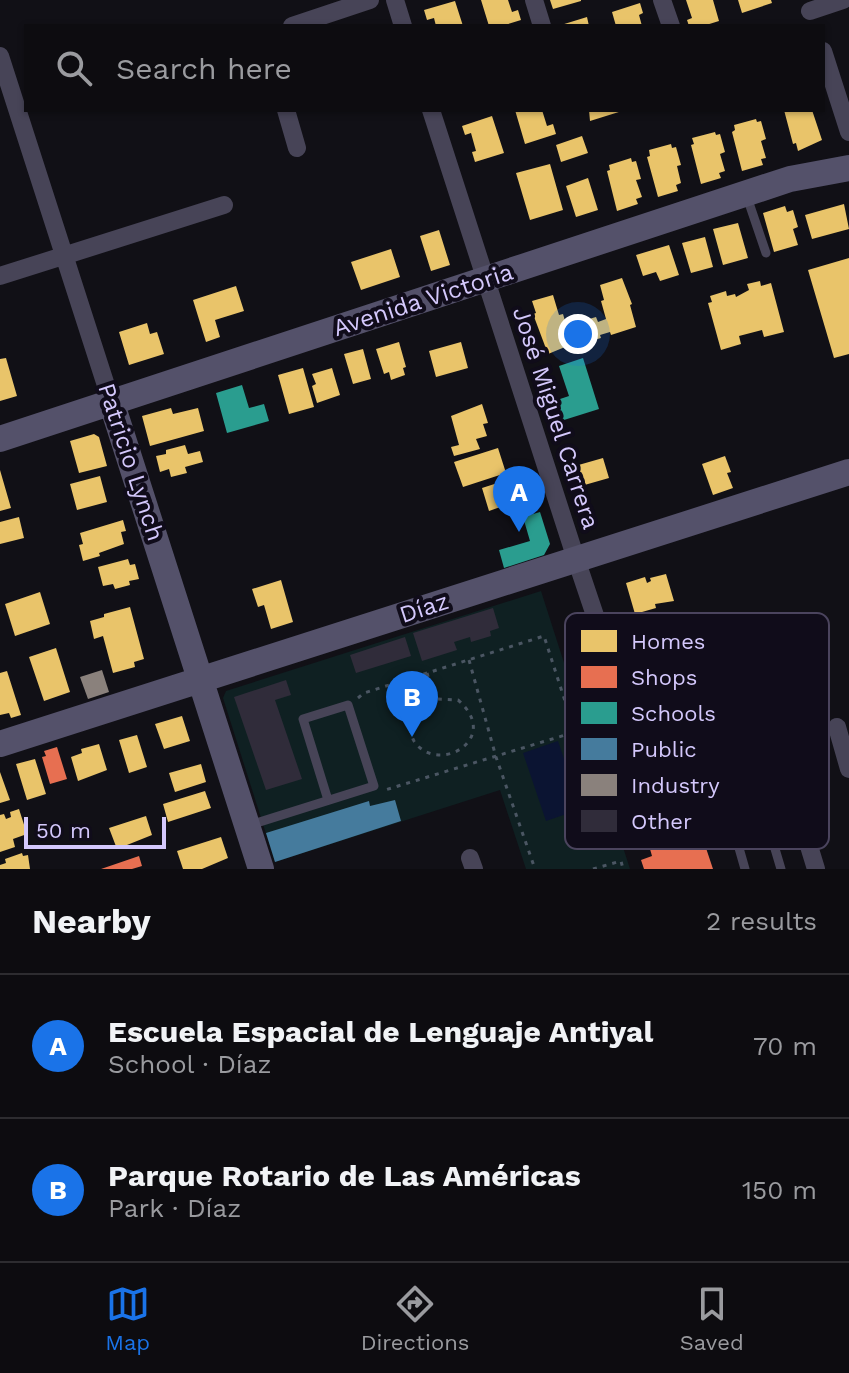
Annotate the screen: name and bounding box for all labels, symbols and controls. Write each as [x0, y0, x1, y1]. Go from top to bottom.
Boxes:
search box [24, 24, 825, 112]
icon: search [52, 46, 96, 90]
text: Search here [116, 51, 292, 86]
street label: Avenida Victoria [329, 258, 517, 342]
street label: José Miguel Carrera [507, 304, 605, 532]
your location [558, 314, 598, 354]
street label: Patricio Lynch [92, 380, 170, 544]
pin: A [493, 466, 545, 532]
street label: Díaz [396, 587, 452, 629]
legend [565, 613, 829, 849]
text: Homes [631, 629, 705, 654]
text: Shops [631, 665, 697, 690]
pin: B [386, 671, 438, 737]
text: Schools [631, 701, 716, 726]
text: Public [631, 737, 697, 762]
text: Industry [631, 773, 720, 798]
text: Other [631, 809, 692, 834]
scale bar [24, 813, 166, 849]
text: 50 m [36, 818, 91, 843]
text: Nearby [32, 901, 151, 941]
text: 2 results [706, 906, 817, 936]
text: Escuela Espacial de Lenguaje Antiyal [108, 1014, 653, 1049]
text: A [49, 1031, 67, 1061]
text: 70 m [753, 1031, 817, 1061]
text: School · Díaz [108, 1049, 271, 1079]
text: Parque Rotario de Las Américas [108, 1158, 581, 1193]
text: B [49, 1175, 67, 1205]
text: 150 m [742, 1175, 817, 1205]
text: Park · Díaz [108, 1193, 241, 1223]
tab: Map [105, 1282, 150, 1355]
tab: Directions [361, 1282, 469, 1355]
tab: Saved [680, 1282, 744, 1355]

